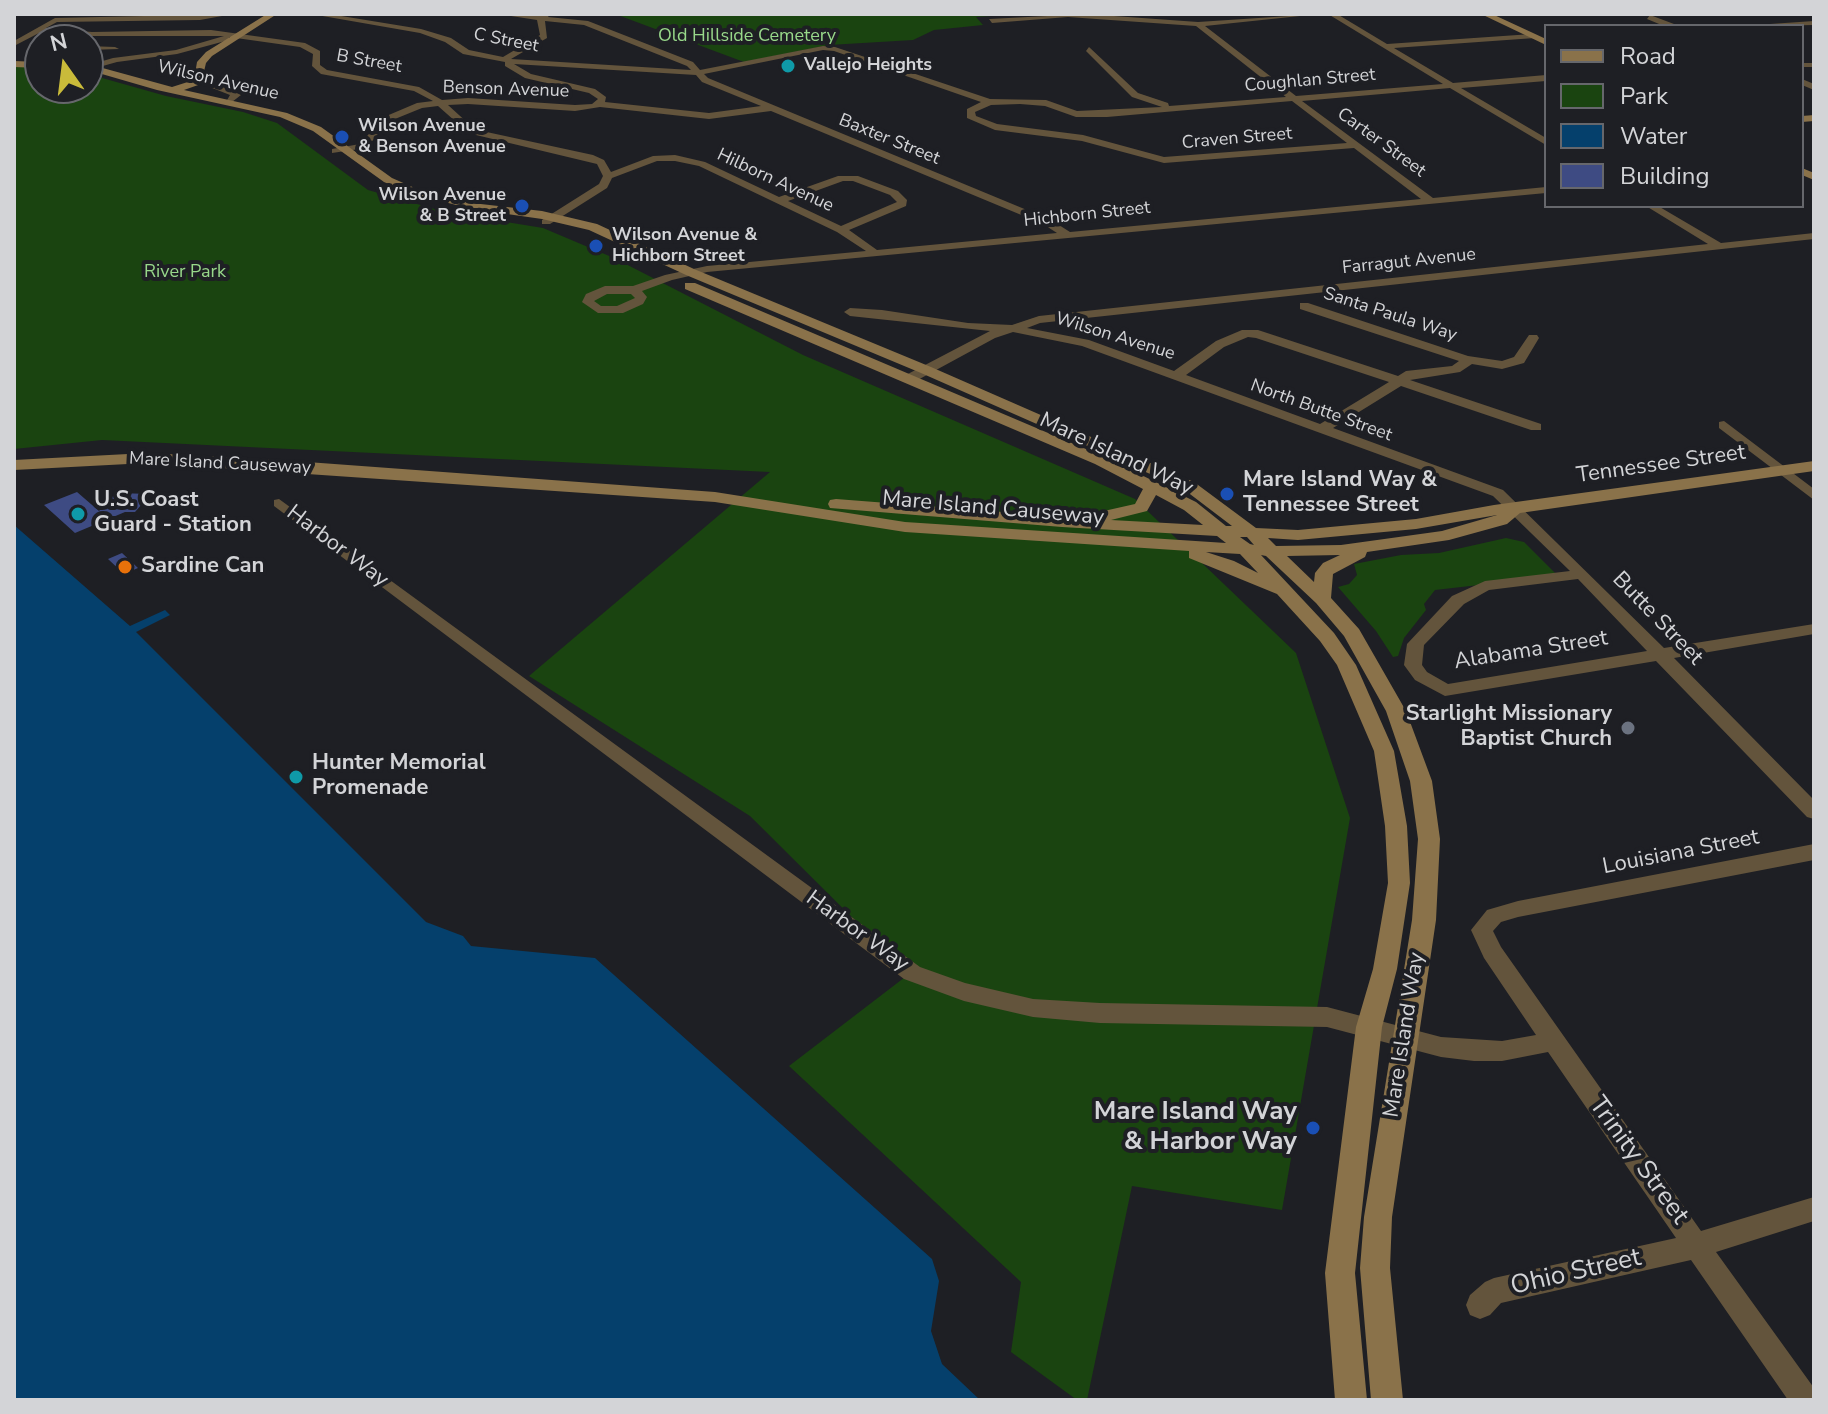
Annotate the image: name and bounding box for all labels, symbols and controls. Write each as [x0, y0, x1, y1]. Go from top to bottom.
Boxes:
north arrow [24, 24, 104, 104]
street label: C Street [472, 24, 540, 58]
legend [1544, 24, 1804, 208]
text: N [47, 26, 70, 59]
park label: Old Hillside Cemetery [658, 26, 836, 48]
text: Road [1620, 40, 1676, 72]
street label: B Street [335, 46, 403, 78]
place label: Vallejo Heights [804, 55, 932, 77]
street label: Wilson Avenue [155, 57, 281, 105]
marker: Vallejo Heights [779, 57, 797, 75]
street label: Coughlan Street [1244, 65, 1376, 97]
street label: Benson Avenue [442, 77, 570, 103]
text: Park [1620, 80, 1668, 112]
street label: Carter Street [1332, 104, 1430, 182]
street label: Baxter Street [835, 110, 943, 170]
place label: Wilson Avenue & Benson Avenue [358, 116, 506, 158]
text: Water [1620, 120, 1687, 152]
street label: Craven Street [1181, 123, 1293, 155]
marker: Wilson Avenue & Benson Avenue [333, 128, 351, 146]
street label: Hilborn Avenue [713, 145, 837, 217]
text: Building [1620, 160, 1710, 192]
place label: Wilson Avenue & B Street [379, 185, 506, 228]
marker: Wilson Avenue & B Street [513, 197, 531, 215]
street label: Hichborn Street [1023, 198, 1151, 232]
place label: Wilson Avenue & Hichborn Street [612, 225, 757, 268]
marker: Wilson Avenue & Hichborn Street [587, 237, 605, 255]
street label: Farragut Avenue [1341, 244, 1477, 280]
park label: River Park [144, 262, 226, 284]
street label: Santa Paula Way [1321, 283, 1459, 347]
street label: Wilson Avenue [1053, 309, 1177, 365]
street label: North Butte Street [1247, 375, 1395, 447]
street label: Mare Island Way [1035, 408, 1197, 502]
street label: Tennessee Street [1575, 440, 1747, 490]
street label: Mare Island Causeway [128, 448, 312, 480]
place label: Mare Island Way & Tennessee Street [1243, 468, 1437, 520]
marker: Mare Island Way & Tennessee Street [1218, 485, 1236, 503]
street label: Mare Island Causeway [881, 486, 1105, 532]
place label: U.S. Coast Guard - Station [94, 488, 252, 540]
street label: Harbor Way [281, 500, 393, 594]
marker: U.S. Coast Guard - Station [69, 505, 87, 523]
place label: Sardine Can [141, 554, 264, 580]
marker: Sardine Can [116, 558, 134, 576]
street label: Butte Street [1606, 567, 1708, 671]
street label: Alabama Street [1452, 626, 1610, 676]
place label: Starlight Missionary Baptist Church [1406, 702, 1612, 754]
marker: Starlight Missionary Baptist Church [1619, 719, 1637, 737]
place label: Hunter Memorial Promenade [312, 751, 486, 802]
marker: Hunter Memorial Promenade [287, 768, 305, 786]
street label: Louisiana Street [1601, 825, 1761, 881]
street label: Harbor Way [800, 886, 914, 978]
street label: Mare Island Way [1379, 951, 1431, 1119]
street label: Trinity Street [1581, 1091, 1695, 1231]
place label: Mare Island Way & Harbor Way [1094, 1097, 1297, 1158]
marker: Mare Island Way & Harbor Way [1304, 1119, 1322, 1137]
street label: Ohio Street [1508, 1243, 1644, 1303]

